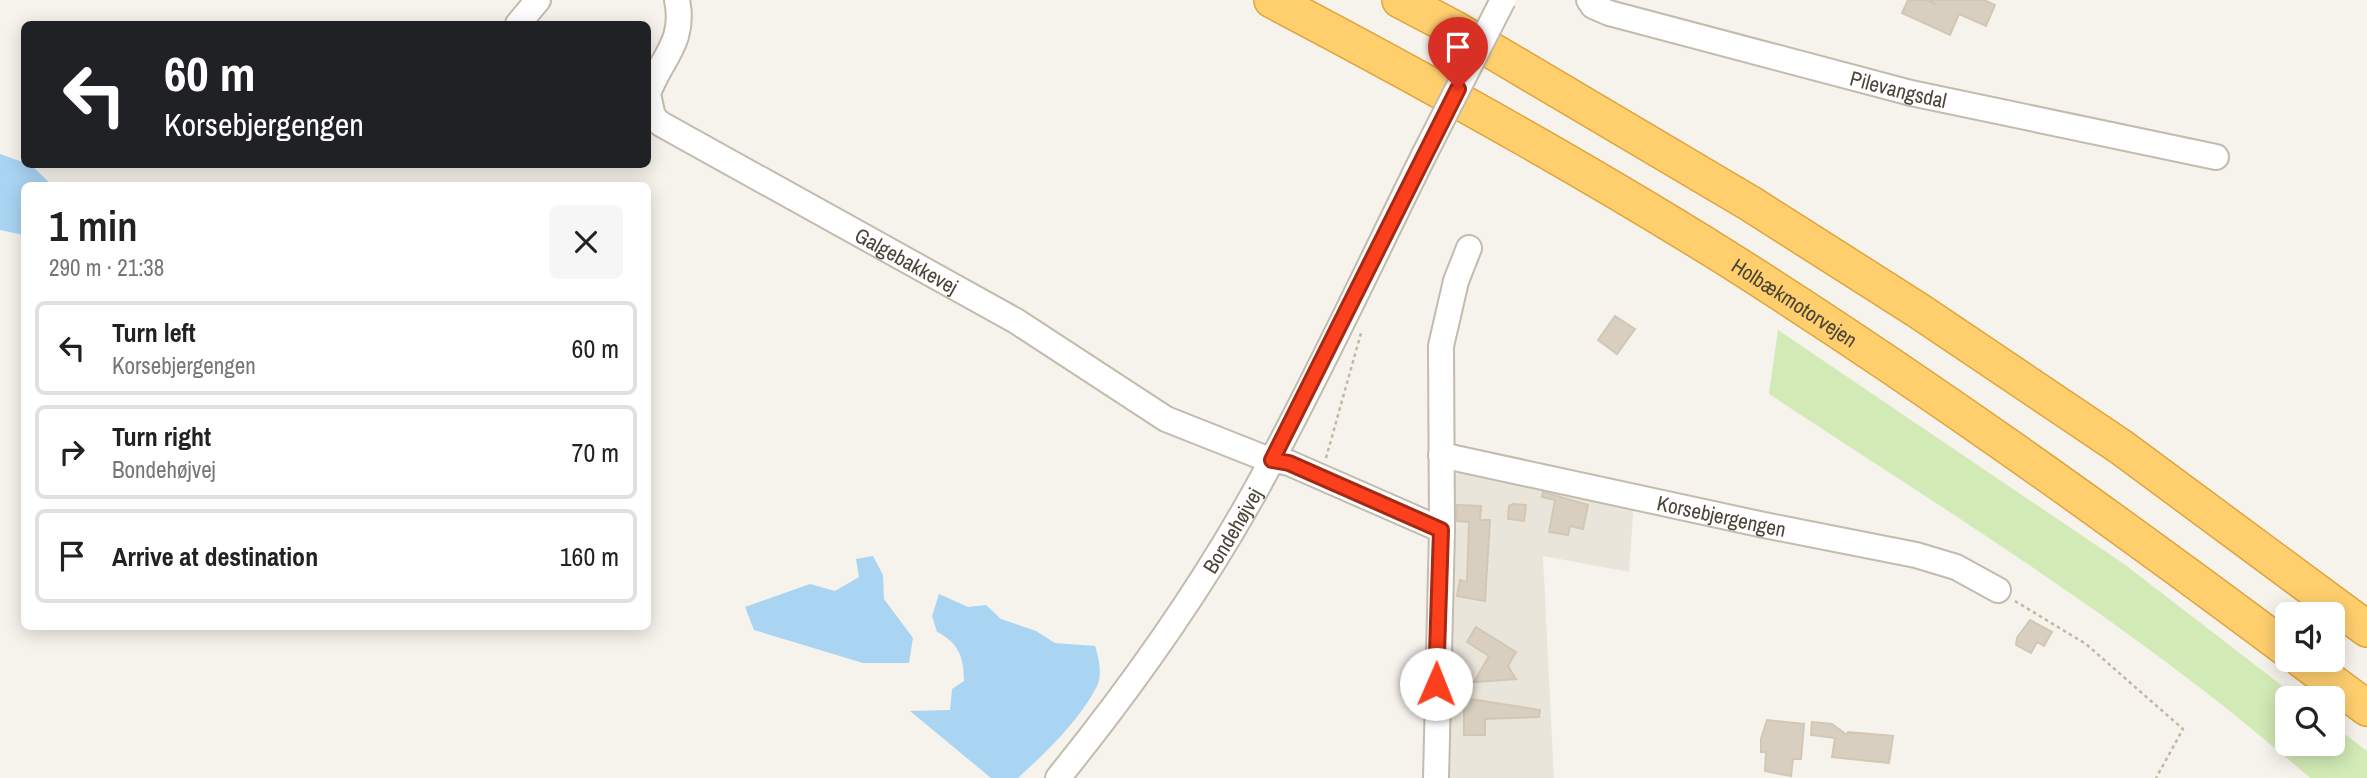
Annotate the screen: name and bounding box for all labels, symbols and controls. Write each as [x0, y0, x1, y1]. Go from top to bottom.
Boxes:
pin [1428, 17, 1488, 89]
icon: arrive [1439, 28, 1477, 66]
text: 60 m [164, 40, 256, 106]
icon: left [49, 49, 140, 140]
street label: Pilevangsdal [1847, 63, 1949, 115]
text: Korsebjergengen [164, 103, 364, 146]
text: 1 min [49, 198, 138, 254]
button: close [549, 205, 623, 279]
street label: Galgebakkevej [850, 220, 964, 301]
street label: Holbækmotorvejen [1726, 251, 1863, 354]
text: 290 m · 21:38 [49, 252, 164, 283]
text: Turn left [112, 315, 196, 350]
icon: left [53, 329, 91, 367]
text: 60 m [572, 331, 619, 366]
text: Korsebjergengen [112, 350, 256, 381]
text: Turn right [112, 419, 211, 454]
icon: right [53, 433, 91, 471]
text: 70 m [572, 435, 619, 470]
text: Bondehøjvej [112, 454, 216, 485]
street label: Bondehøjvej [1195, 482, 1269, 579]
street label: Korsebjergengen [1654, 488, 1788, 544]
icon: arrive [53, 537, 91, 575]
text: Arrive at destination [112, 539, 318, 574]
text: 160 m [560, 539, 619, 574]
map controls [2275, 602, 2345, 756]
button: sound [2275, 602, 2345, 672]
position arrow [1399, 647, 1473, 721]
button: search [2275, 686, 2345, 756]

